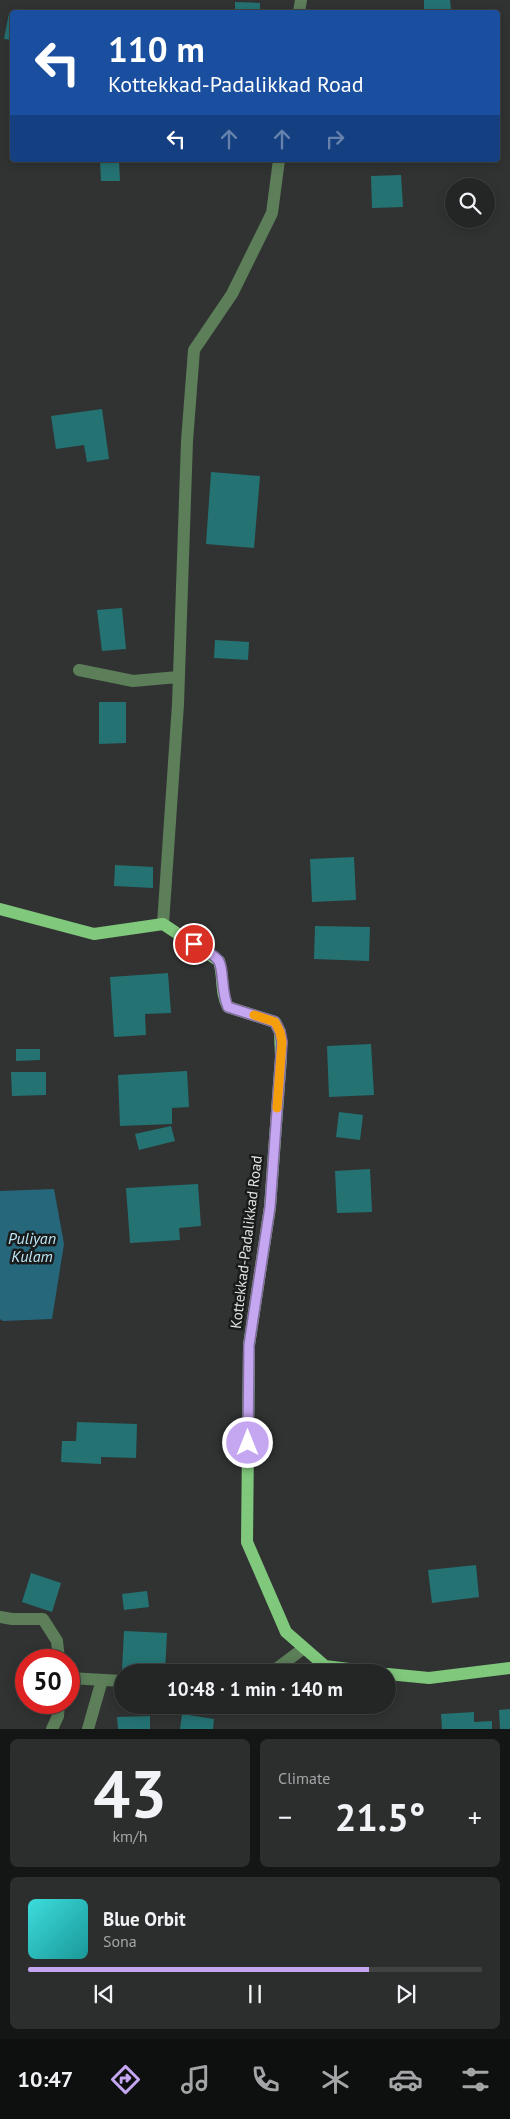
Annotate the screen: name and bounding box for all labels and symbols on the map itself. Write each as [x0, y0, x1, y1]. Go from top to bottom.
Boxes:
pin [173, 923, 215, 965]
street label: Kottekkad-Padalikkad Road [226, 1154, 266, 1330]
water label: Puliyan Kulam [8, 1228, 56, 1266]
position arrow [221, 1416, 273, 1468]
speed limit sign: 50 [15, 1649, 80, 1714]

